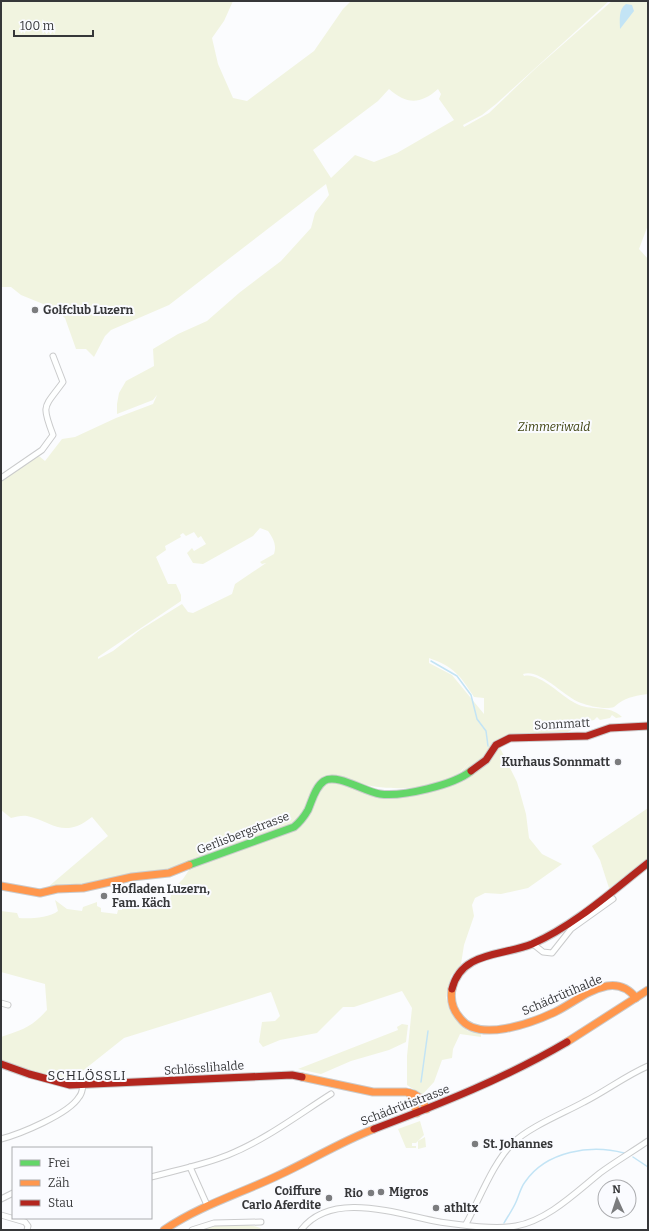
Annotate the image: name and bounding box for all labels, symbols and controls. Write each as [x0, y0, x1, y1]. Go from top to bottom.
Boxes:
scale bar [14, 12, 93, 38]
text: 100 m [20, 19, 55, 33]
place label: Golfclub Luzern [43, 303, 133, 317]
marker: Golfclub Luzern [30, 305, 40, 315]
park label: Zimmeriwald [518, 420, 590, 434]
street label: Sonnmatt [534, 716, 591, 732]
place label: Kurhaus Sonnmatt [502, 755, 610, 769]
marker: Kurhaus Sonnmatt [613, 757, 623, 767]
street label: Gerlisbergstrasse [195, 809, 291, 857]
place label: Hofladen Luzern, Fam. Käch [112, 882, 210, 910]
marker: Hofladen Luzern, Fam. Käch [99, 891, 109, 901]
street label: Schädrütihalde [520, 972, 604, 1018]
street label: Schlösslihalde [163, 1058, 245, 1078]
district label: SCHLÖSSLI [48, 1068, 126, 1083]
street label: Schädrütistrasse [358, 1082, 452, 1128]
place label: St. Johannes [483, 1137, 553, 1151]
marker: St. Johannes [470, 1139, 480, 1149]
legend [12, 1147, 152, 1219]
text: Frei [48, 1156, 70, 1170]
text: Zäh [48, 1176, 70, 1190]
north arrow [597, 1179, 637, 1219]
text: N [612, 1183, 622, 1196]
place label: Coiffure Carlo Aferdite [242, 1184, 321, 1212]
place label: Migros [389, 1185, 428, 1199]
place label: Rio [344, 1186, 363, 1200]
marker: Migros [376, 1187, 386, 1197]
marker: Rio [366, 1188, 376, 1198]
marker: Coiffure Carlo Aferdite [324, 1193, 334, 1203]
text: Stau [48, 1196, 74, 1210]
place label: athltx [444, 1201, 478, 1215]
marker: athltx [431, 1203, 441, 1213]

